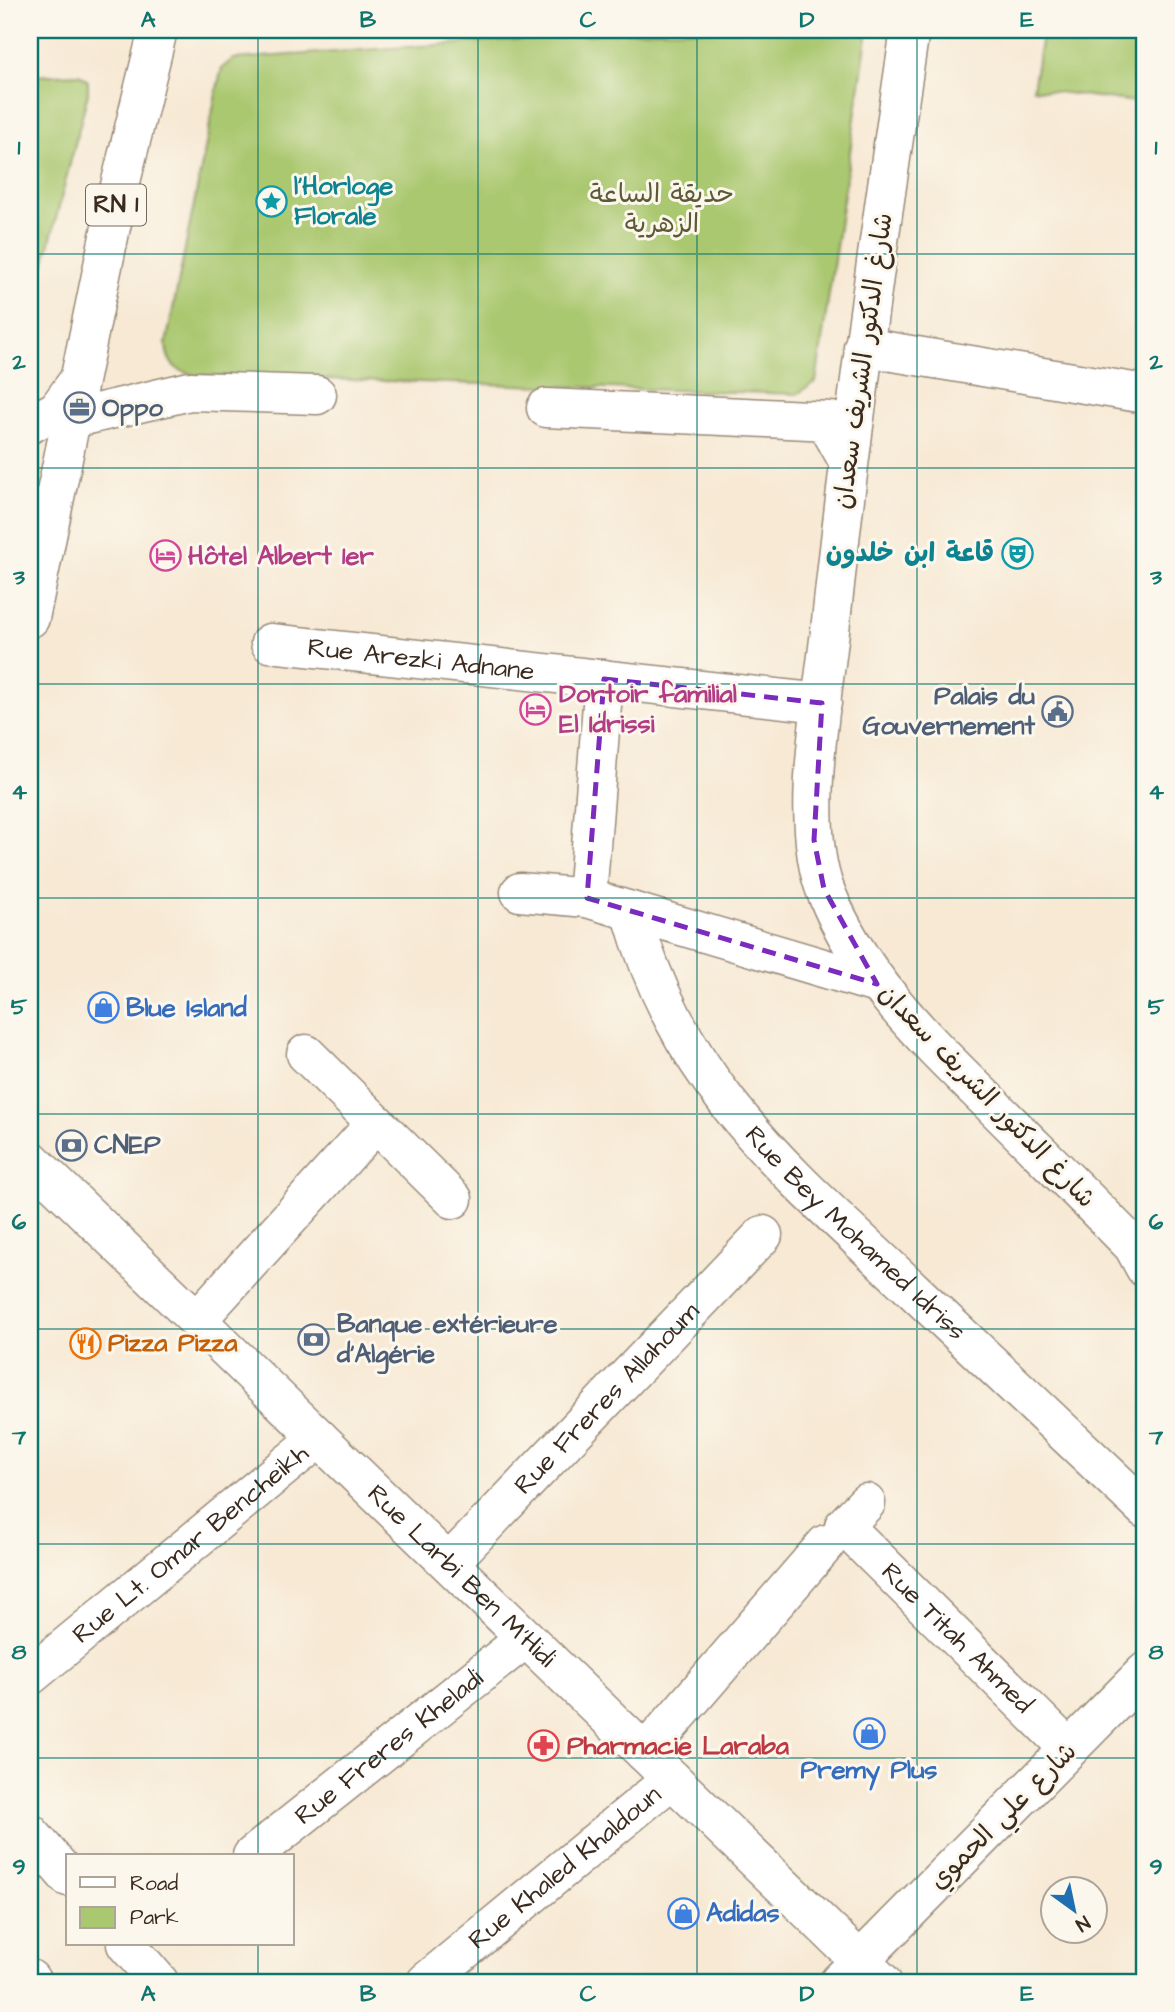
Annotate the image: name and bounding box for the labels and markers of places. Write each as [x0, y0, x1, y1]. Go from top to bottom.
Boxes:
place label: l'Horloge Florale [294, 168, 393, 234]
place icon: l'Horloge Florale [254, 184, 288, 218]
place label: Oppo [102, 390, 163, 426]
office icon: Oppo [62, 391, 96, 425]
place label: قاعة ابن خلدون [826, 535, 994, 571]
theatre icon: قاعة ابن خلدون [1000, 536, 1034, 570]
place label: Hôtel Albert 1er [188, 538, 375, 574]
hotel icon: Hôtel Albert 1er [148, 539, 182, 573]
place label: Dortoir familial El Idrissi [559, 676, 737, 742]
place label: Palais du Gouvernement [862, 678, 1035, 744]
hotel icon: Dortoir familial El Idrissi [519, 692, 553, 726]
public building icon: Palais du Gouvernement [1041, 694, 1075, 728]
place label: Blue Island [126, 990, 248, 1026]
shop icon: Blue Island [86, 991, 120, 1025]
place label: CNEP [94, 1127, 161, 1163]
bank icon: CNEP [54, 1128, 88, 1162]
place label: Banque extérieure d'Algérie [336, 1306, 558, 1375]
bank icon: Banque extérieure d'Algérie [297, 1322, 331, 1356]
place label: Pizza Pizza [108, 1325, 238, 1361]
restaurant icon: Pizza Pizza [68, 1326, 102, 1360]
shop icon: Premy Plus [852, 1717, 886, 1751]
place label: Pharmacie Laraba [567, 1728, 790, 1764]
pharmacy icon: Pharmacie Laraba [527, 1729, 561, 1763]
place label: Premy Plus [801, 1752, 937, 1791]
place label: Adidas [706, 1895, 780, 1931]
shop icon: Adidas [666, 1896, 700, 1930]

